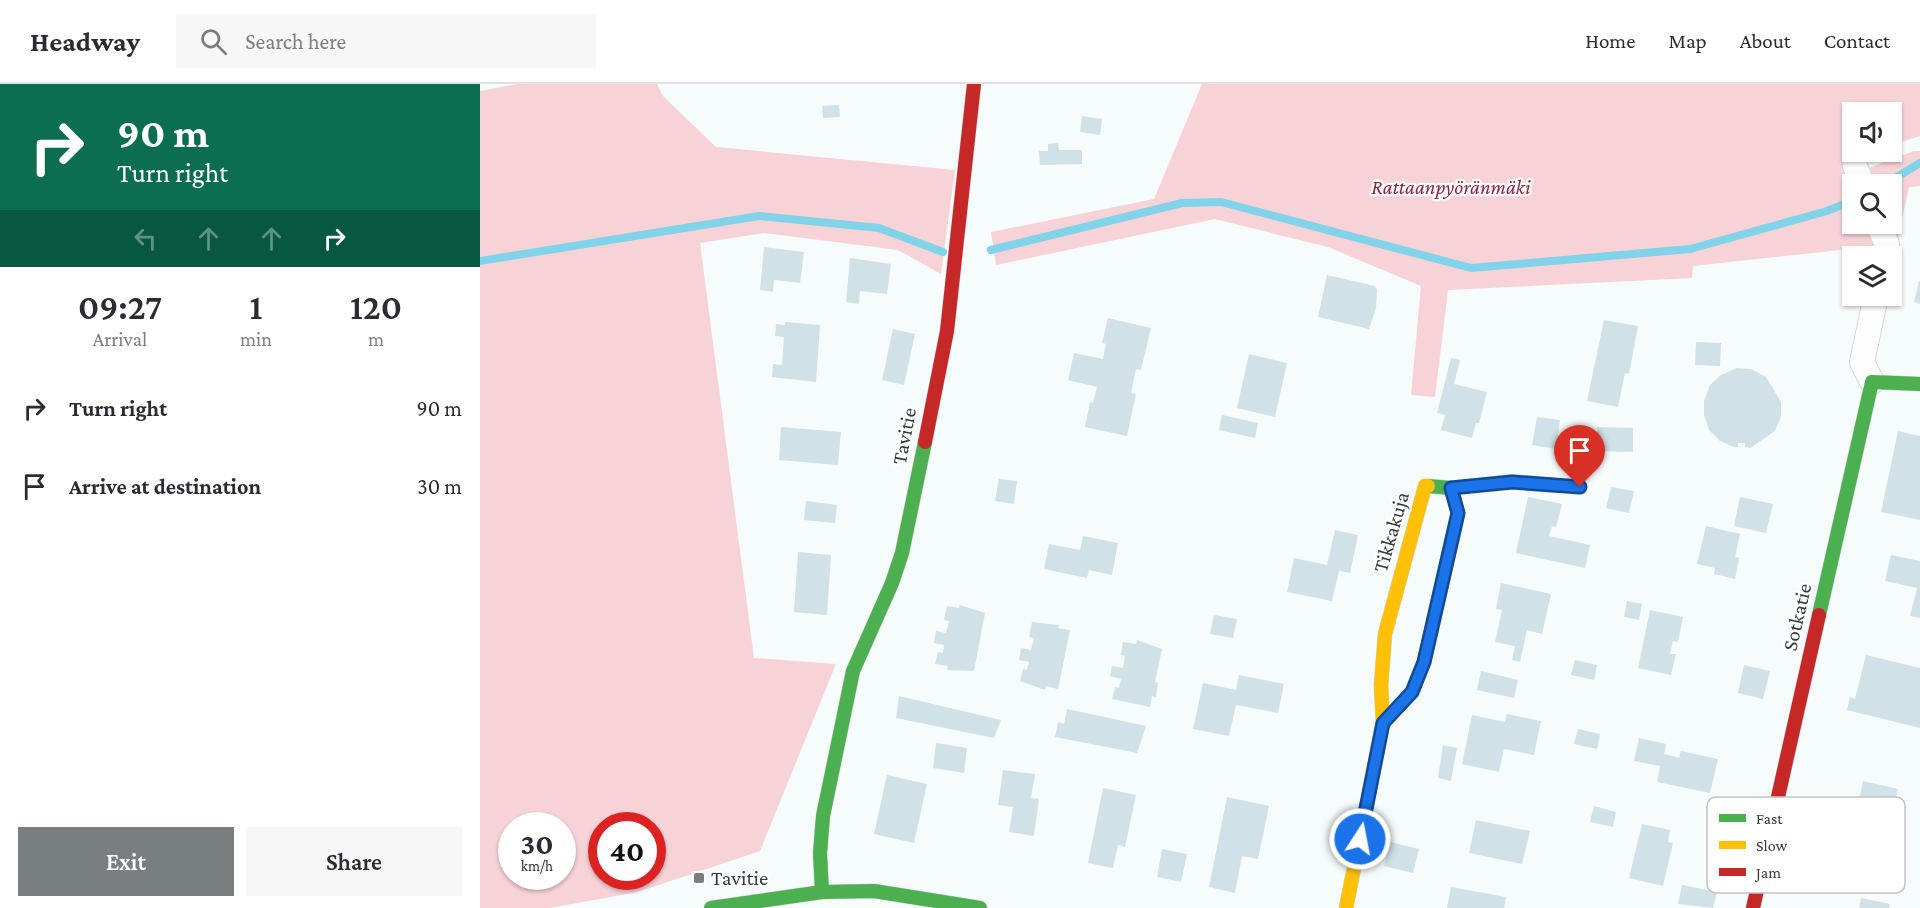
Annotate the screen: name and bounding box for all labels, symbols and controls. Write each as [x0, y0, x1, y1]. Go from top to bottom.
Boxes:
search box [176, 14, 596, 68]
icon: search [197, 25, 230, 58]
text: Headway [30, 26, 140, 57]
text: Search here [245, 29, 346, 54]
text: Home [1585, 29, 1635, 53]
text: Map [1668, 29, 1707, 53]
text: About [1740, 29, 1791, 53]
text: Contact [1824, 29, 1890, 53]
map controls [1842, 102, 1902, 306]
button: sound [1842, 102, 1902, 162]
icon: right [18, 108, 96, 186]
text: 90 m [117, 109, 209, 156]
text: Turn right [117, 158, 228, 188]
button: search [1842, 174, 1902, 234]
park label: Rattaanpyöränmäki [1371, 175, 1531, 199]
icon: left [129, 222, 162, 255]
icon: ahead [192, 222, 225, 255]
icon: ahead [255, 222, 288, 255]
icon: right [318, 222, 351, 255]
button: layers [1842, 246, 1902, 306]
text: 09:27 [78, 287, 162, 327]
text: 1 [250, 287, 262, 327]
text: 120 [350, 287, 402, 327]
text: Arrival [93, 328, 147, 350]
text: min [240, 328, 272, 350]
text: m [368, 328, 384, 350]
icon: right [18, 392, 51, 425]
text: Turn right [69, 396, 167, 421]
text: 90 m [417, 396, 462, 421]
street label: Tavitie [887, 406, 921, 466]
pin [1554, 425, 1605, 487]
icon: arrive [1563, 434, 1596, 467]
icon: arrive [18, 470, 51, 503]
text: Arrive at destination [69, 474, 261, 499]
text: 30 m [417, 474, 462, 499]
street label: Tikkakuja [1368, 489, 1414, 575]
street label: Sotkatie [1778, 581, 1816, 653]
legend [1707, 797, 1905, 893]
position arrow [1328, 807, 1392, 871]
text: Fast [1756, 810, 1783, 827]
speed limit sign: 40 [588, 812, 666, 890]
button: Exit [18, 827, 234, 896]
button: Share [246, 827, 462, 896]
text: 30 [521, 827, 553, 860]
text: Slow [1756, 837, 1788, 854]
text: km/h [521, 858, 553, 874]
text: Jam [1754, 864, 1781, 882]
place label: Tavitie [711, 866, 768, 890]
marker: Tavitie [692, 871, 706, 885]

